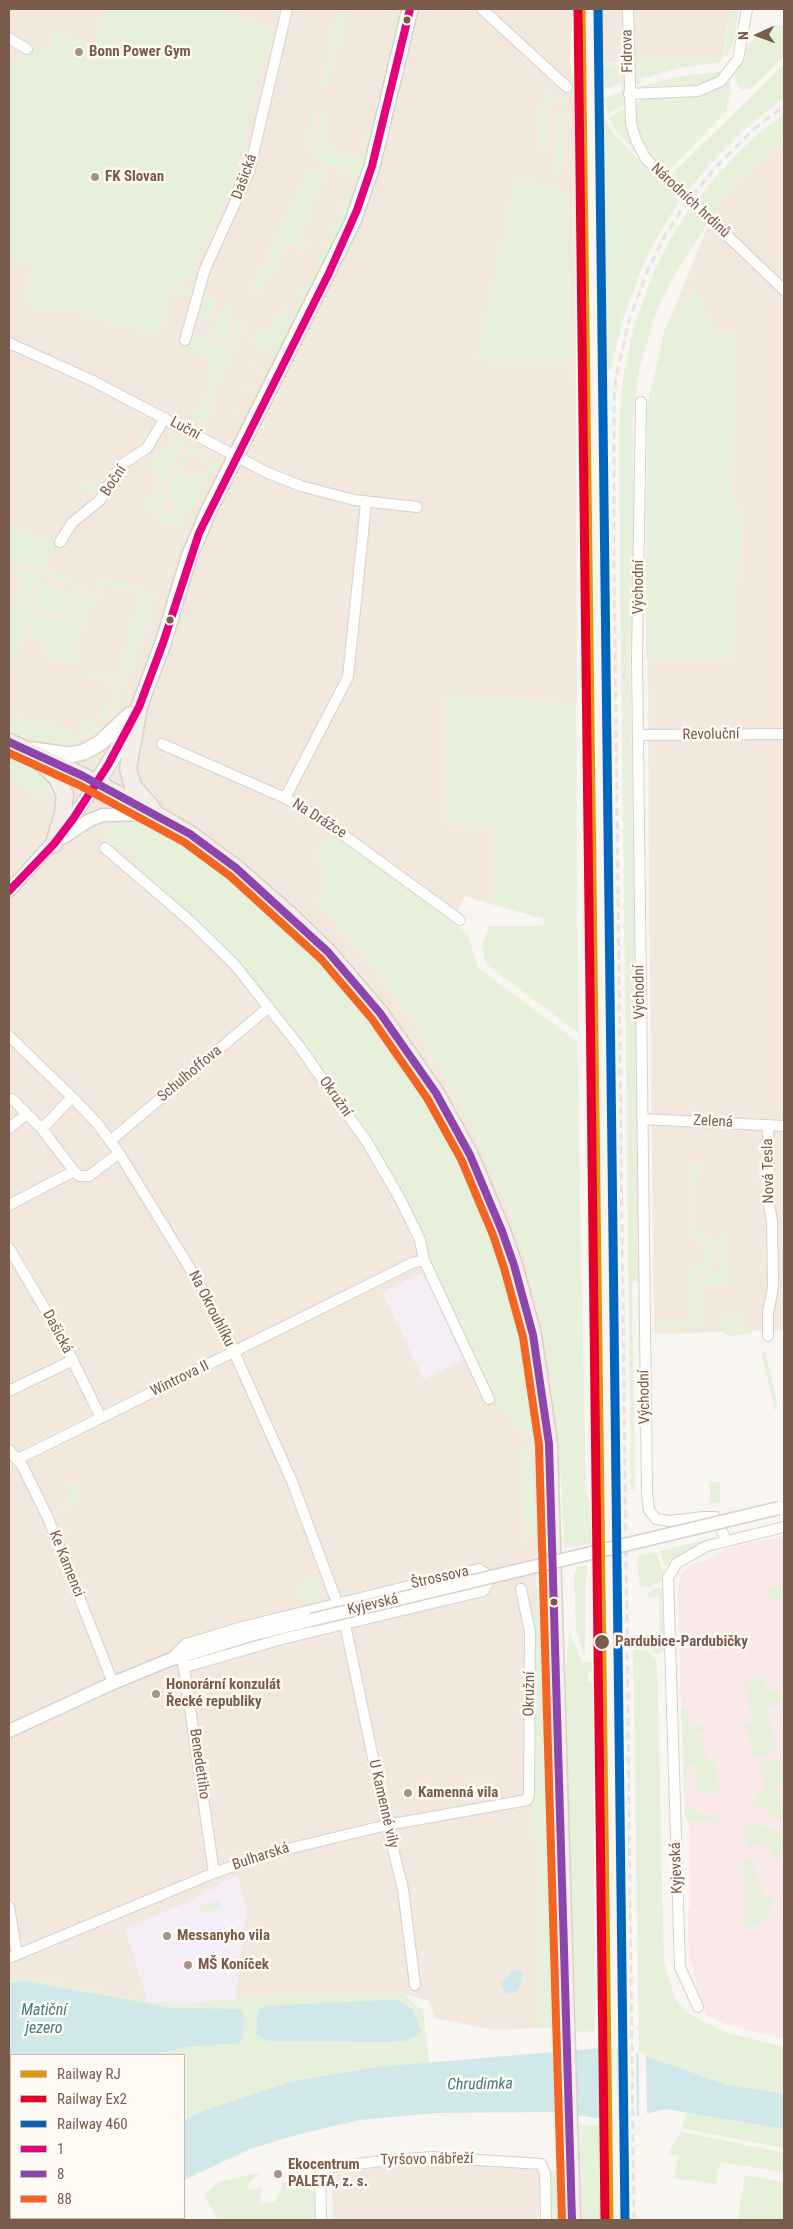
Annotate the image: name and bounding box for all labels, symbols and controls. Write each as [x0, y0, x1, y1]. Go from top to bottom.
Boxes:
north arrow [733, 10, 783, 60]
unlabelled marker [402, 15, 412, 25]
street label: Fidrova [619, 29, 637, 73]
text: N [735, 31, 751, 40]
place label: Bonn Power Gym [89, 43, 191, 61]
marker: Bonn Power Gym [73, 46, 85, 58]
street label: Dašická [229, 152, 261, 202]
street label: Národních hrdinů [647, 160, 733, 242]
place label: FK Slovan [105, 168, 164, 186]
marker: FK Slovan [89, 171, 101, 183]
street label: Luční [167, 414, 203, 444]
street label: Boční [97, 462, 131, 500]
street label: Východní [630, 560, 648, 614]
unlabelled marker [165, 615, 175, 625]
street label: Revoluční [682, 726, 740, 744]
street label: Na Drážce [289, 795, 349, 843]
street label: Východní [631, 965, 649, 1019]
street label: Schulhoffova [154, 1042, 226, 1106]
street label: Okružní [315, 1073, 355, 1121]
street label: Zelená [693, 1112, 733, 1132]
street label: Nová Tesla [759, 1138, 779, 1204]
street label: Na Okrouhlíku [184, 1268, 238, 1350]
street label: Dašická [38, 1307, 76, 1357]
street label: Wintrova II [148, 1357, 212, 1401]
street label: Východní [636, 1370, 654, 1424]
street label: Ke Kamenci [45, 1528, 87, 1600]
street label: Štrossova [409, 1563, 471, 1593]
street label: Kyjevská [346, 1590, 400, 1620]
unlabelled marker [549, 1597, 559, 1607]
marker: Pardubice-Pardubičky [593, 1633, 611, 1651]
place label: Pardubice-Pardubičky [615, 1633, 748, 1651]
street label: Okružní [521, 1671, 539, 1717]
place label: Honorární konzulát Řecké republiky [166, 1676, 281, 1711]
marker: Honorární konzulát Řecké republiky [150, 1688, 162, 1700]
street label: Benedettiho [185, 1728, 213, 1800]
street label: U Kamenné vily [364, 1758, 402, 1850]
place label: Kamenná vila [418, 1784, 498, 1802]
marker: Kamenná vila [402, 1787, 414, 1799]
street label: Bulharská [230, 1839, 292, 1875]
street label: Kyjevská [667, 1842, 687, 1894]
place label: Messanyho vila [177, 1927, 270, 1945]
marker: Messanyho vila [161, 1930, 173, 1942]
place label: MŠ Koníček [198, 1956, 269, 1974]
marker: MŠ Koníček [182, 1959, 194, 1971]
water label: Matiční jezero [21, 2001, 67, 2039]
legend [10, 2054, 185, 2219]
text: Railway RJ [57, 2065, 121, 2083]
water label: Chrudimka [447, 2075, 513, 2095]
text: Railway Ex2 [57, 2090, 127, 2108]
text: Railway 460 [57, 2115, 128, 2133]
text: 1 [57, 2140, 64, 2158]
street label: Tyršovo nábřeží [380, 2150, 474, 2170]
place label: Ekocentrum PALETA, z. s. [288, 2156, 368, 2191]
text: 8 [57, 2165, 64, 2183]
marker: Ekocentrum PALETA, z. s. [272, 2168, 284, 2180]
text: 88 [57, 2190, 72, 2208]

